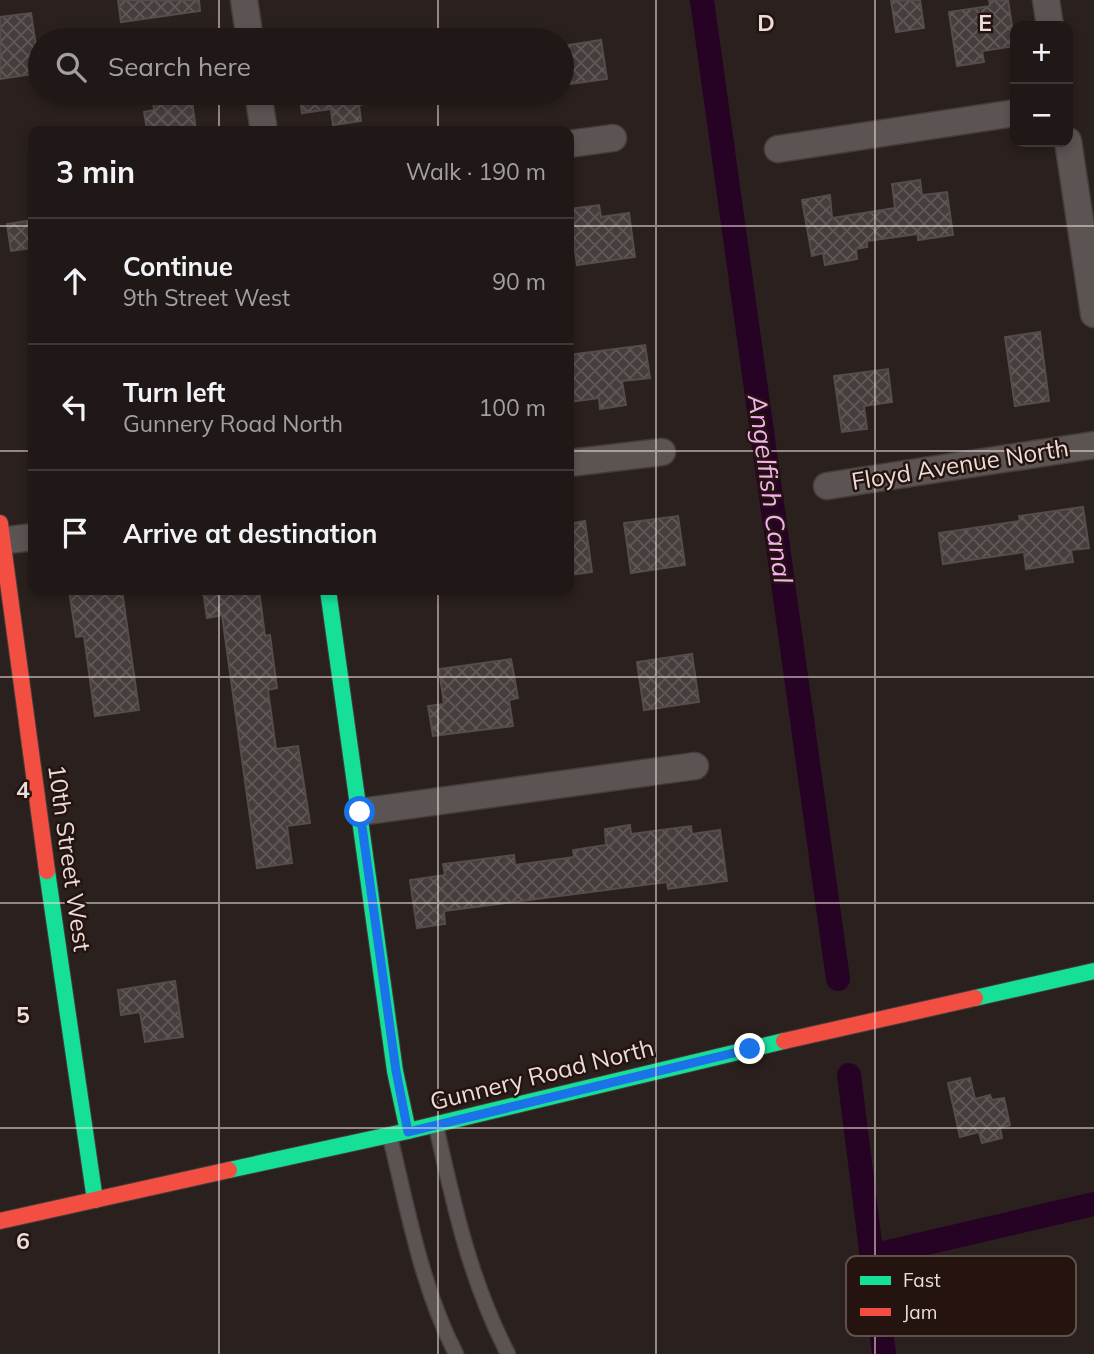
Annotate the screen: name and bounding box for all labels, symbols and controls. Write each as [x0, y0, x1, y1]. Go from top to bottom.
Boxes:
text: D [757, 8, 775, 37]
text: E [978, 8, 992, 37]
map controls [1010, 21, 1073, 147]
button: + [1010, 21, 1073, 84]
search box [28, 28, 574, 105]
icon: search [52, 48, 90, 86]
text: Search here [108, 50, 251, 83]
button: − [1010, 84, 1073, 147]
text: 3 min [56, 153, 135, 191]
text: Walk · 190 m [406, 157, 546, 186]
text: Continue [123, 250, 233, 283]
icon: ahead [56, 262, 94, 300]
text: 90 m [492, 267, 546, 296]
text: 9th Street West [123, 283, 290, 312]
text: Turn left [123, 376, 225, 409]
icon: left [56, 388, 94, 426]
water label: Angelfish Canal [741, 391, 800, 586]
text: 100 m [478, 393, 546, 422]
text: Gunnery Road North [123, 409, 343, 438]
street label: Floyd Avenue North [849, 432, 1070, 496]
icon: arrive [56, 514, 94, 552]
text: Arrive at destination [123, 517, 378, 550]
street label: 10th Street West [42, 762, 98, 953]
text: 4 [16, 775, 30, 804]
route start [344, 796, 375, 827]
text: 5 [16, 1000, 30, 1029]
street label: Gunnery Road North [427, 1032, 657, 1116]
route end [734, 1033, 765, 1064]
text: 6 [16, 1226, 30, 1255]
legend [846, 1256, 1076, 1336]
text: Fast [903, 1268, 941, 1292]
text: Jam [903, 1300, 937, 1324]

